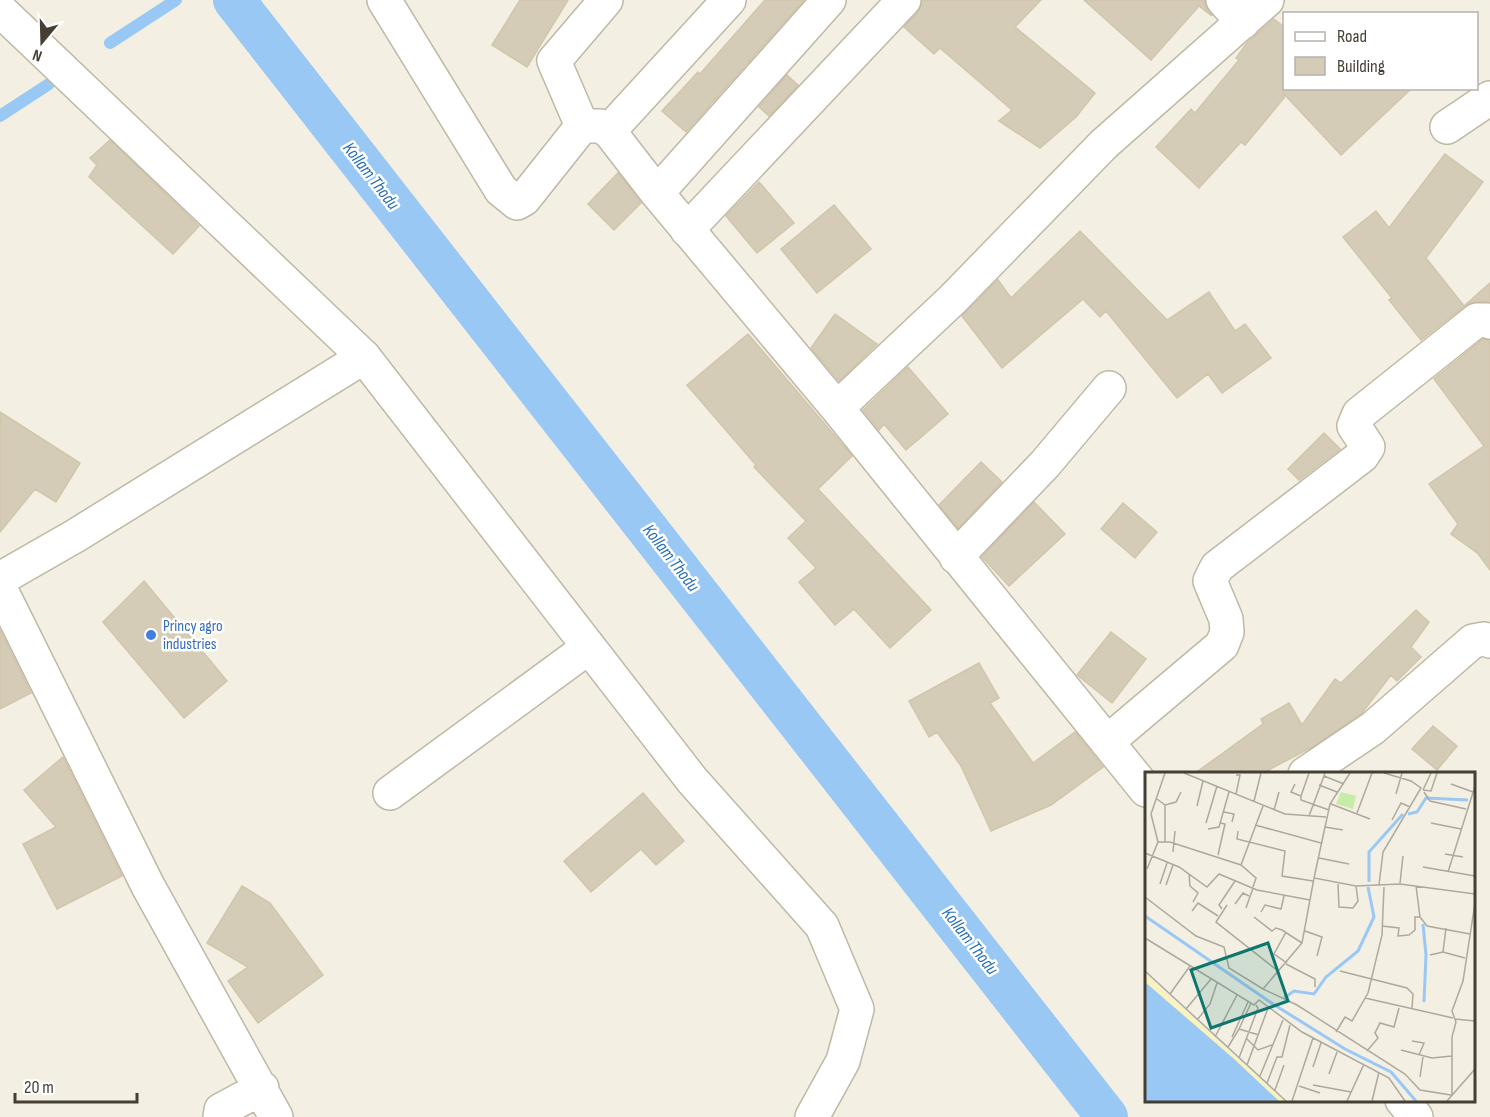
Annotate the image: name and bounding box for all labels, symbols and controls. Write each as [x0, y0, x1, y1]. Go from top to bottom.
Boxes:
north arrow [12, 12, 72, 72]
legend [1283, 12, 1478, 90]
text: Road [1337, 26, 1367, 47]
text: N [30, 44, 45, 65]
text: Building [1337, 56, 1385, 77]
water label: Kollam Thodu [338, 138, 404, 214]
water label: Kollam Thodu [638, 520, 704, 596]
place label: Princy agro industries [163, 617, 223, 654]
marker: Princy agro industries [144, 628, 158, 642]
inset map [1145, 772, 1475, 1102]
water label: Kollam Thodu [937, 903, 1003, 979]
scale bar [15, 1066, 136, 1104]
text: 20 m [24, 1077, 54, 1098]

